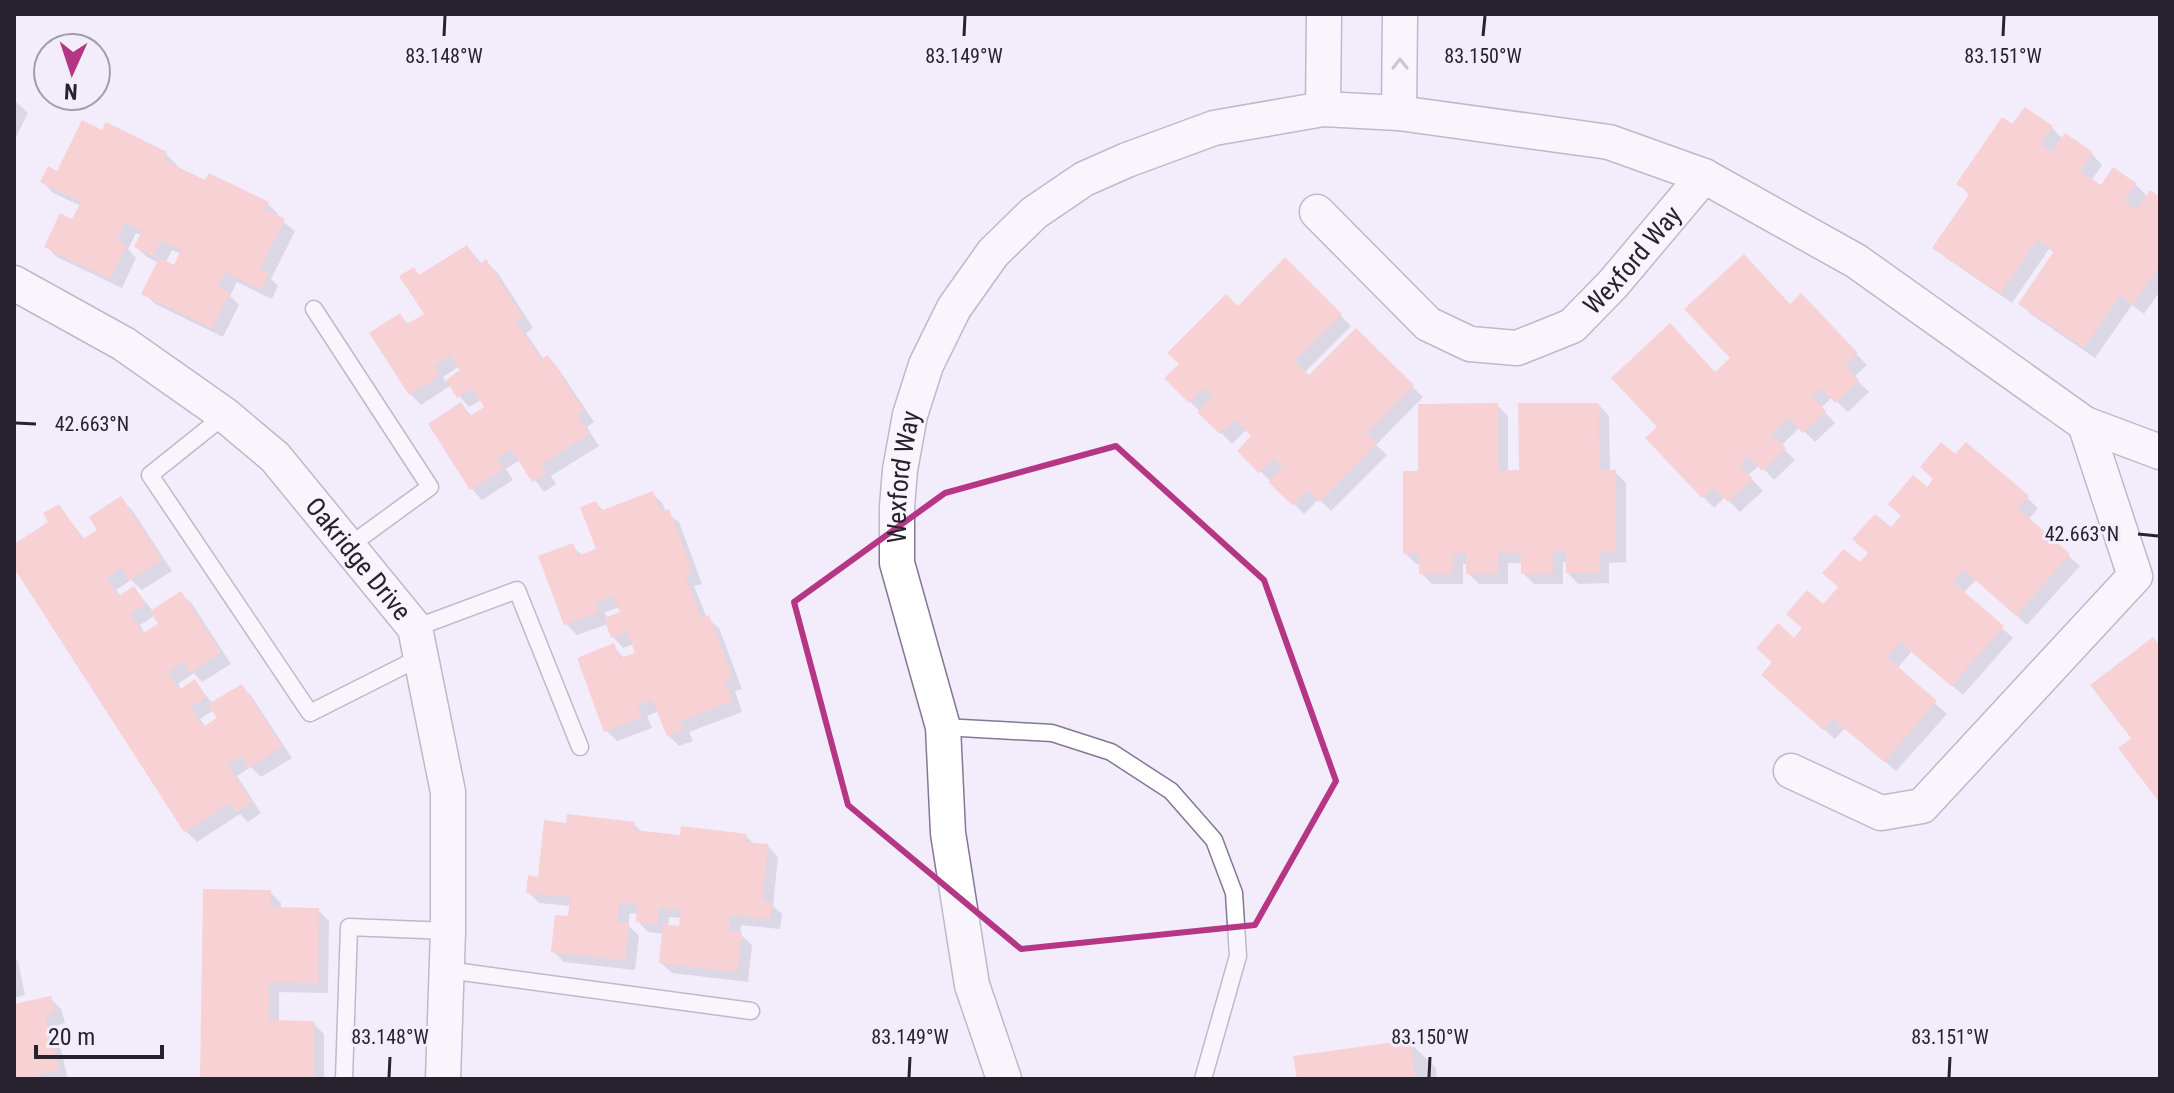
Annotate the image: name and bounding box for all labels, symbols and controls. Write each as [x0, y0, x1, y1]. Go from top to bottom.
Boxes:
north arrow [32, 32, 112, 112]
text: 83.148°W [405, 44, 483, 68]
text: 83.149°W [925, 44, 1003, 68]
text: 83.150°W [1444, 44, 1522, 68]
text: 83.151°W [1964, 44, 2042, 68]
one-way arrow [1391, 57, 1409, 70]
text: N [64, 79, 78, 104]
street label: Wexford Way [1577, 200, 1687, 320]
street label: Wexford Way [882, 408, 926, 543]
text: 42.663°N [55, 412, 129, 436]
street label: Oakridge Drive [299, 491, 417, 626]
text: 42.663°N [2045, 522, 2119, 546]
scale bar [36, 1009, 162, 1059]
text: 20 m [48, 1023, 95, 1051]
text: 83.148°W [351, 1025, 429, 1049]
text: 83.149°W [871, 1025, 949, 1049]
text: 83.150°W [1391, 1025, 1469, 1049]
text: 83.151°W [1911, 1025, 1989, 1049]

